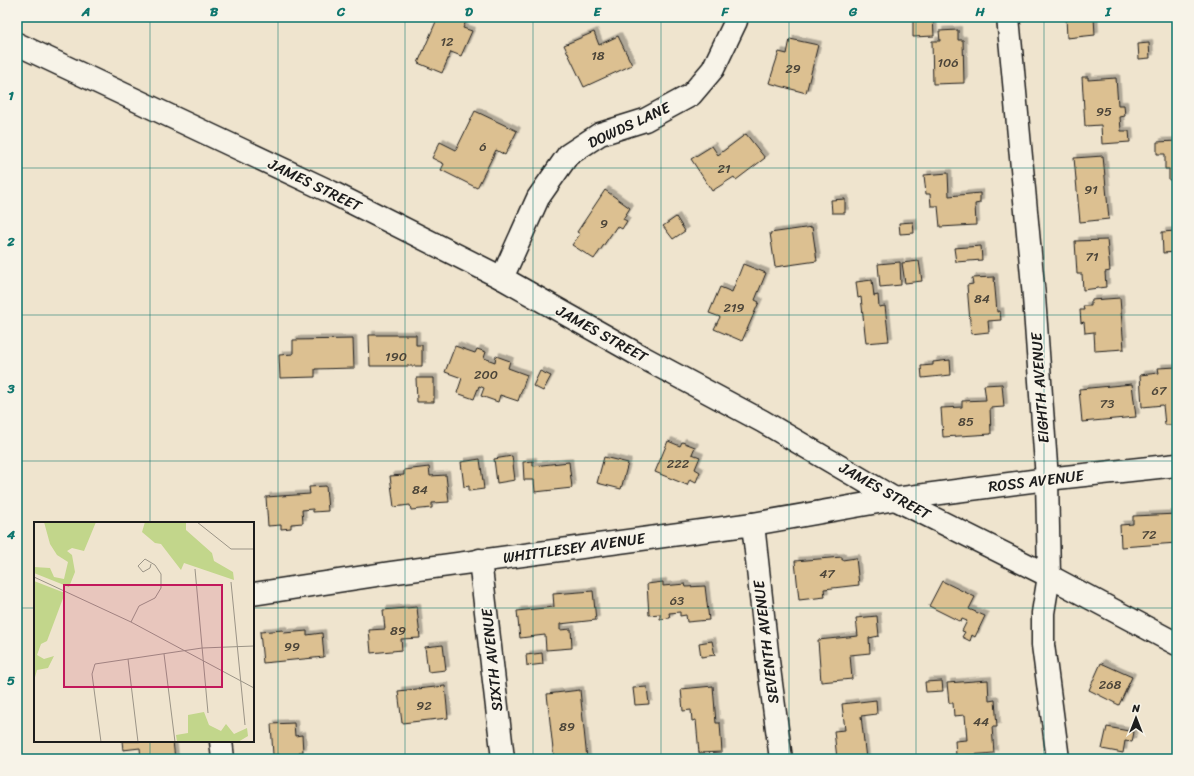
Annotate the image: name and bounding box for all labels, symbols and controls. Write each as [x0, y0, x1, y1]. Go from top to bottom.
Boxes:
text: A [81, 0, 90, 23]
text: B [210, 0, 219, 23]
text: C [336, 0, 346, 23]
text: D [465, 0, 473, 23]
text: E [593, 0, 602, 23]
text: F [720, 0, 729, 23]
text: G [848, 0, 858, 23]
text: H [974, 0, 985, 23]
text: I [1104, 0, 1112, 23]
house number: 12 [440, 30, 454, 53]
house number: 18 [591, 44, 605, 67]
house number: 106 [937, 51, 959, 74]
house number: 29 [785, 57, 801, 80]
text: 1 [8, 84, 14, 107]
street label: DOWDS LANE [583, 94, 676, 155]
house number: 95 [1096, 100, 1112, 123]
house number: 6 [479, 135, 487, 158]
street label: JAMES STREET [263, 151, 368, 220]
house number: 21 [717, 157, 731, 180]
house number: 91 [1084, 178, 1098, 201]
house number: 9 [600, 212, 608, 235]
text: 2 [6, 230, 15, 253]
house number: 71 [1085, 245, 1099, 268]
house number: 84 [974, 287, 990, 310]
house number: 219 [723, 296, 745, 319]
street label: JAMES STREET [551, 298, 654, 371]
street label: EIGHTH AVENUE [1023, 330, 1057, 444]
house number: 190 [385, 345, 407, 368]
house number: 200 [474, 363, 498, 386]
text: 3 [6, 377, 15, 400]
house number: 67 [1152, 379, 1168, 402]
house number: 73 [1100, 392, 1114, 415]
house number: 85 [958, 410, 974, 433]
house number: 222 [667, 452, 690, 475]
street label: JAMES STREET [834, 455, 937, 528]
street label: ROSS AVENUE [987, 462, 1087, 500]
house number: 84 [412, 478, 428, 501]
inset map [34, 522, 254, 742]
text: 4 [6, 523, 16, 546]
house number: 72 [1142, 523, 1157, 546]
street label: WHITTLESEY AVENUE [501, 525, 648, 571]
house number: 47 [819, 562, 836, 585]
street label: SEVENTH AVENUE [745, 577, 786, 705]
house number: 63 [670, 589, 684, 612]
street label: SIXTH AVENUE [474, 606, 510, 713]
house number: 89 [390, 619, 406, 642]
house number: 99 [284, 635, 300, 658]
text: 5 [7, 669, 15, 692]
house number: 268 [1099, 673, 1122, 696]
house number: 92 [416, 694, 432, 717]
north arrow [1116, 698, 1156, 738]
text: N [1131, 699, 1140, 718]
house number: 44 [973, 710, 989, 733]
house number: 89 [559, 715, 575, 738]

